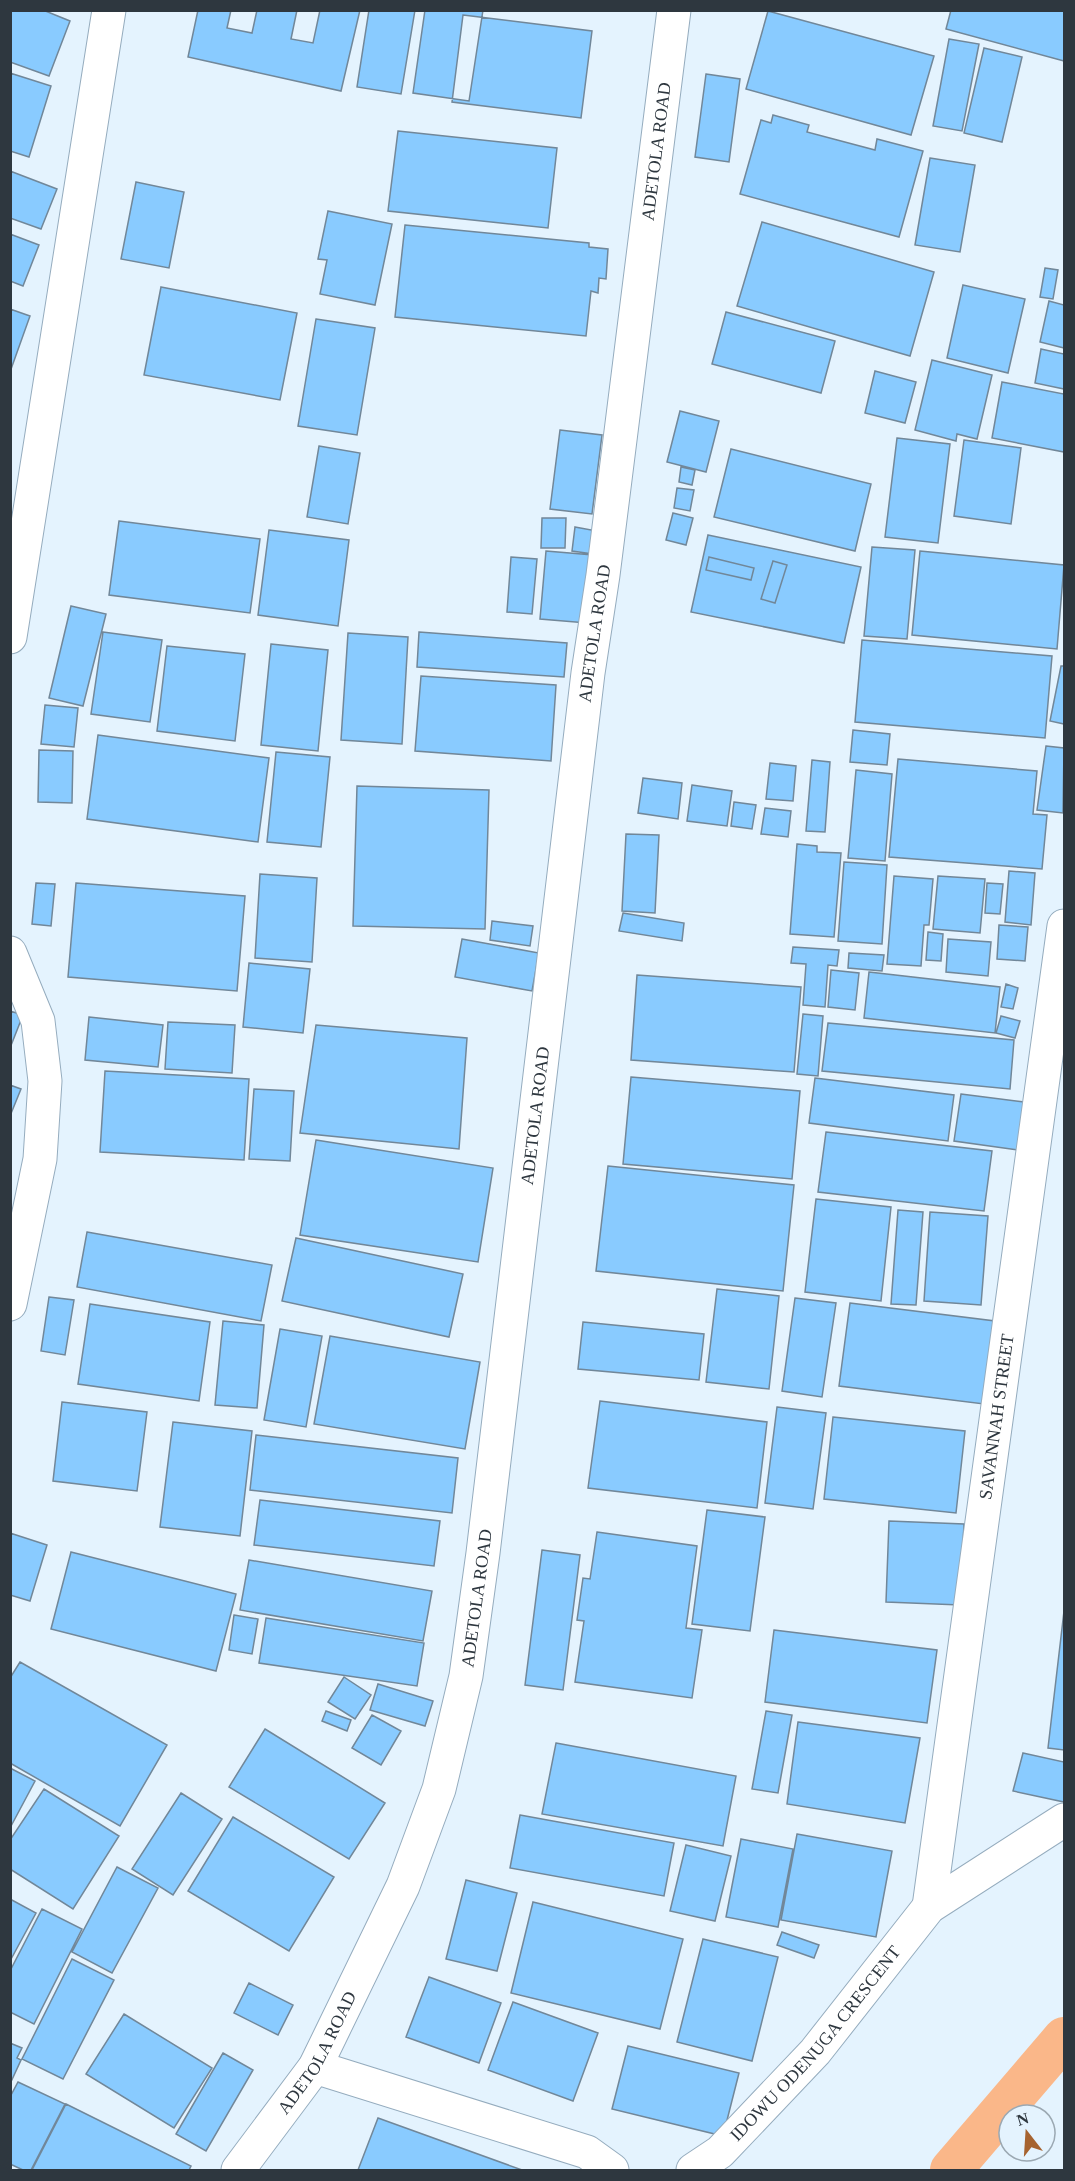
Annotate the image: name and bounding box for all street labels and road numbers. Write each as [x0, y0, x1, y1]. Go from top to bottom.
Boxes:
street label: ADETOLA ROAD [638, 81, 675, 222]
street label: ADETOLA ROAD [575, 563, 614, 703]
street label: ADETOLA ROAD [517, 1045, 553, 1186]
street label: SAVANNAH STREET [975, 1333, 1018, 1501]
street label: ADETOLA ROAD [457, 1528, 496, 1669]
street label: IDOWU ODENUGA CRESCENT [726, 1942, 905, 2145]
street label: ADETOLA ROAD [273, 1988, 360, 2118]

